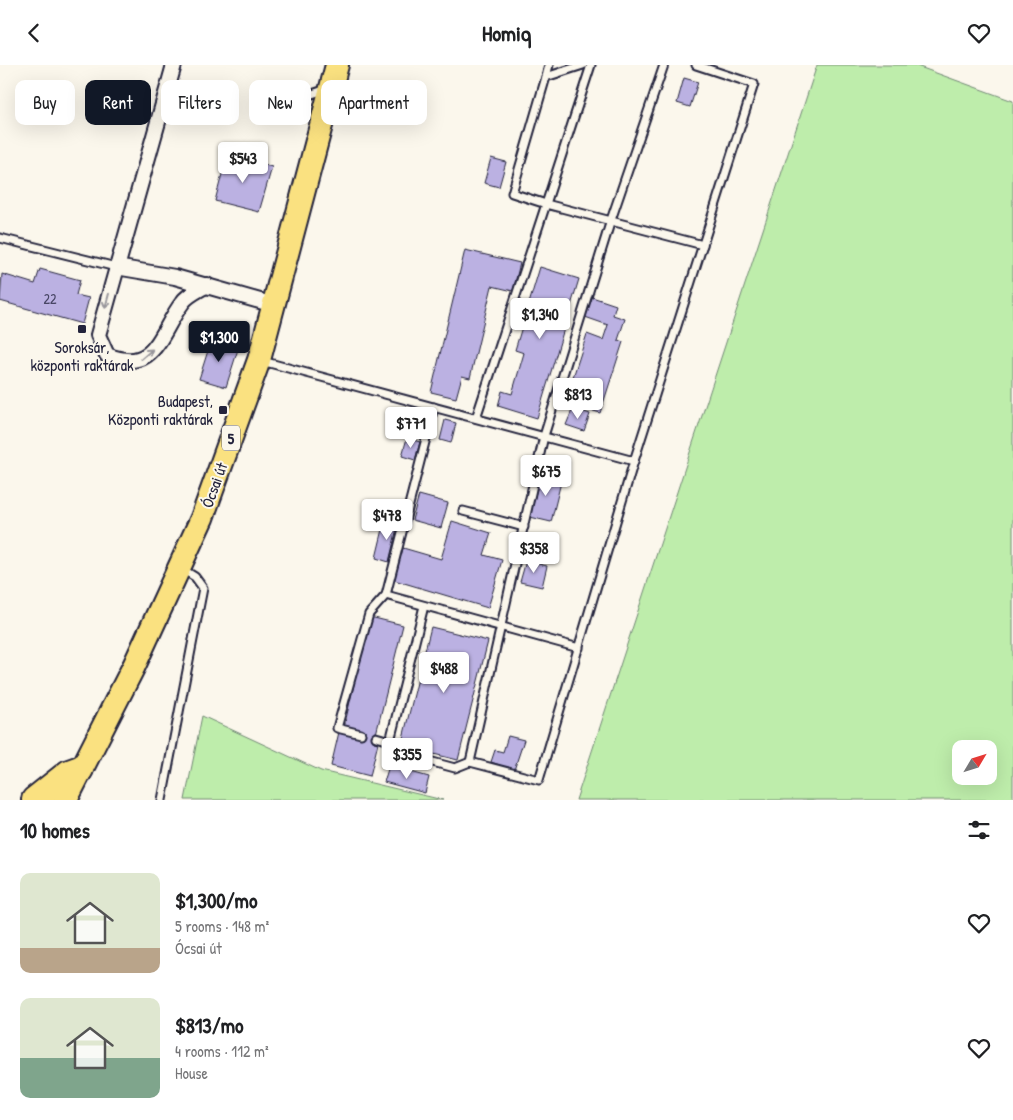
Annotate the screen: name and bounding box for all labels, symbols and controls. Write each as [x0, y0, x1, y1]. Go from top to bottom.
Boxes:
text: Homiq [482, 18, 531, 48]
icon: back [20, 19, 48, 47]
icon: heart [965, 19, 993, 47]
chip: Buy [15, 80, 75, 125]
chip: Rent [85, 80, 151, 125]
chip: Filters [161, 80, 239, 125]
chip: New [249, 80, 311, 125]
chip: Apartment [321, 80, 427, 125]
pin: $543 [213, 141, 273, 184]
text: $543 [229, 147, 257, 169]
house number: 22 [43, 289, 57, 308]
one-way arrow [102, 292, 111, 308]
pin: $1,340 [499, 297, 581, 340]
text: $1,340 [521, 303, 559, 325]
pin: $1,300 [178, 321, 260, 363]
marker: Soroksár, központi raktárak [76, 323, 88, 335]
text: $1,300 [200, 326, 238, 348]
place label: Soroksár, központi raktárak [30, 336, 134, 376]
one-way arrow [141, 348, 154, 359]
pin: $813 [548, 377, 608, 420]
text: $813 [564, 383, 592, 405]
place label: Budapest, Központi raktárak [108, 390, 213, 430]
marker: Budapest, Központi raktárak [217, 404, 229, 416]
pin: $771 [381, 407, 441, 449]
text: $771 [396, 412, 426, 434]
road number: 5 [222, 425, 240, 451]
pin: $675 [516, 455, 576, 497]
street label: Ócsai út [196, 459, 232, 511]
text: $675 [531, 460, 561, 482]
pin: $478 [357, 499, 417, 541]
text: $478 [373, 504, 401, 526]
pin: $358 [504, 531, 564, 574]
text: $358 [520, 537, 548, 559]
pin: $488 [414, 651, 474, 694]
text: $488 [430, 657, 458, 679]
pin: $355 [377, 737, 437, 780]
north arrow [952, 740, 998, 785]
map controls [952, 740, 997, 785]
text: $355 [393, 743, 421, 765]
text: 10 homes [20, 816, 90, 845]
icon: filters [965, 816, 993, 844]
text: $1,300/mo [175, 886, 257, 915]
icon: home [60, 893, 120, 953]
icon: heart [965, 909, 993, 937]
text: 5 rooms · 148 m² [175, 915, 269, 937]
text: Ócsai út [175, 937, 222, 959]
text: $813/mo [175, 1011, 243, 1040]
icon: home [60, 1018, 120, 1078]
icon: heart [965, 1034, 993, 1062]
text: 4 rooms · 112 m² [175, 1040, 269, 1062]
text: House [175, 1062, 208, 1084]

